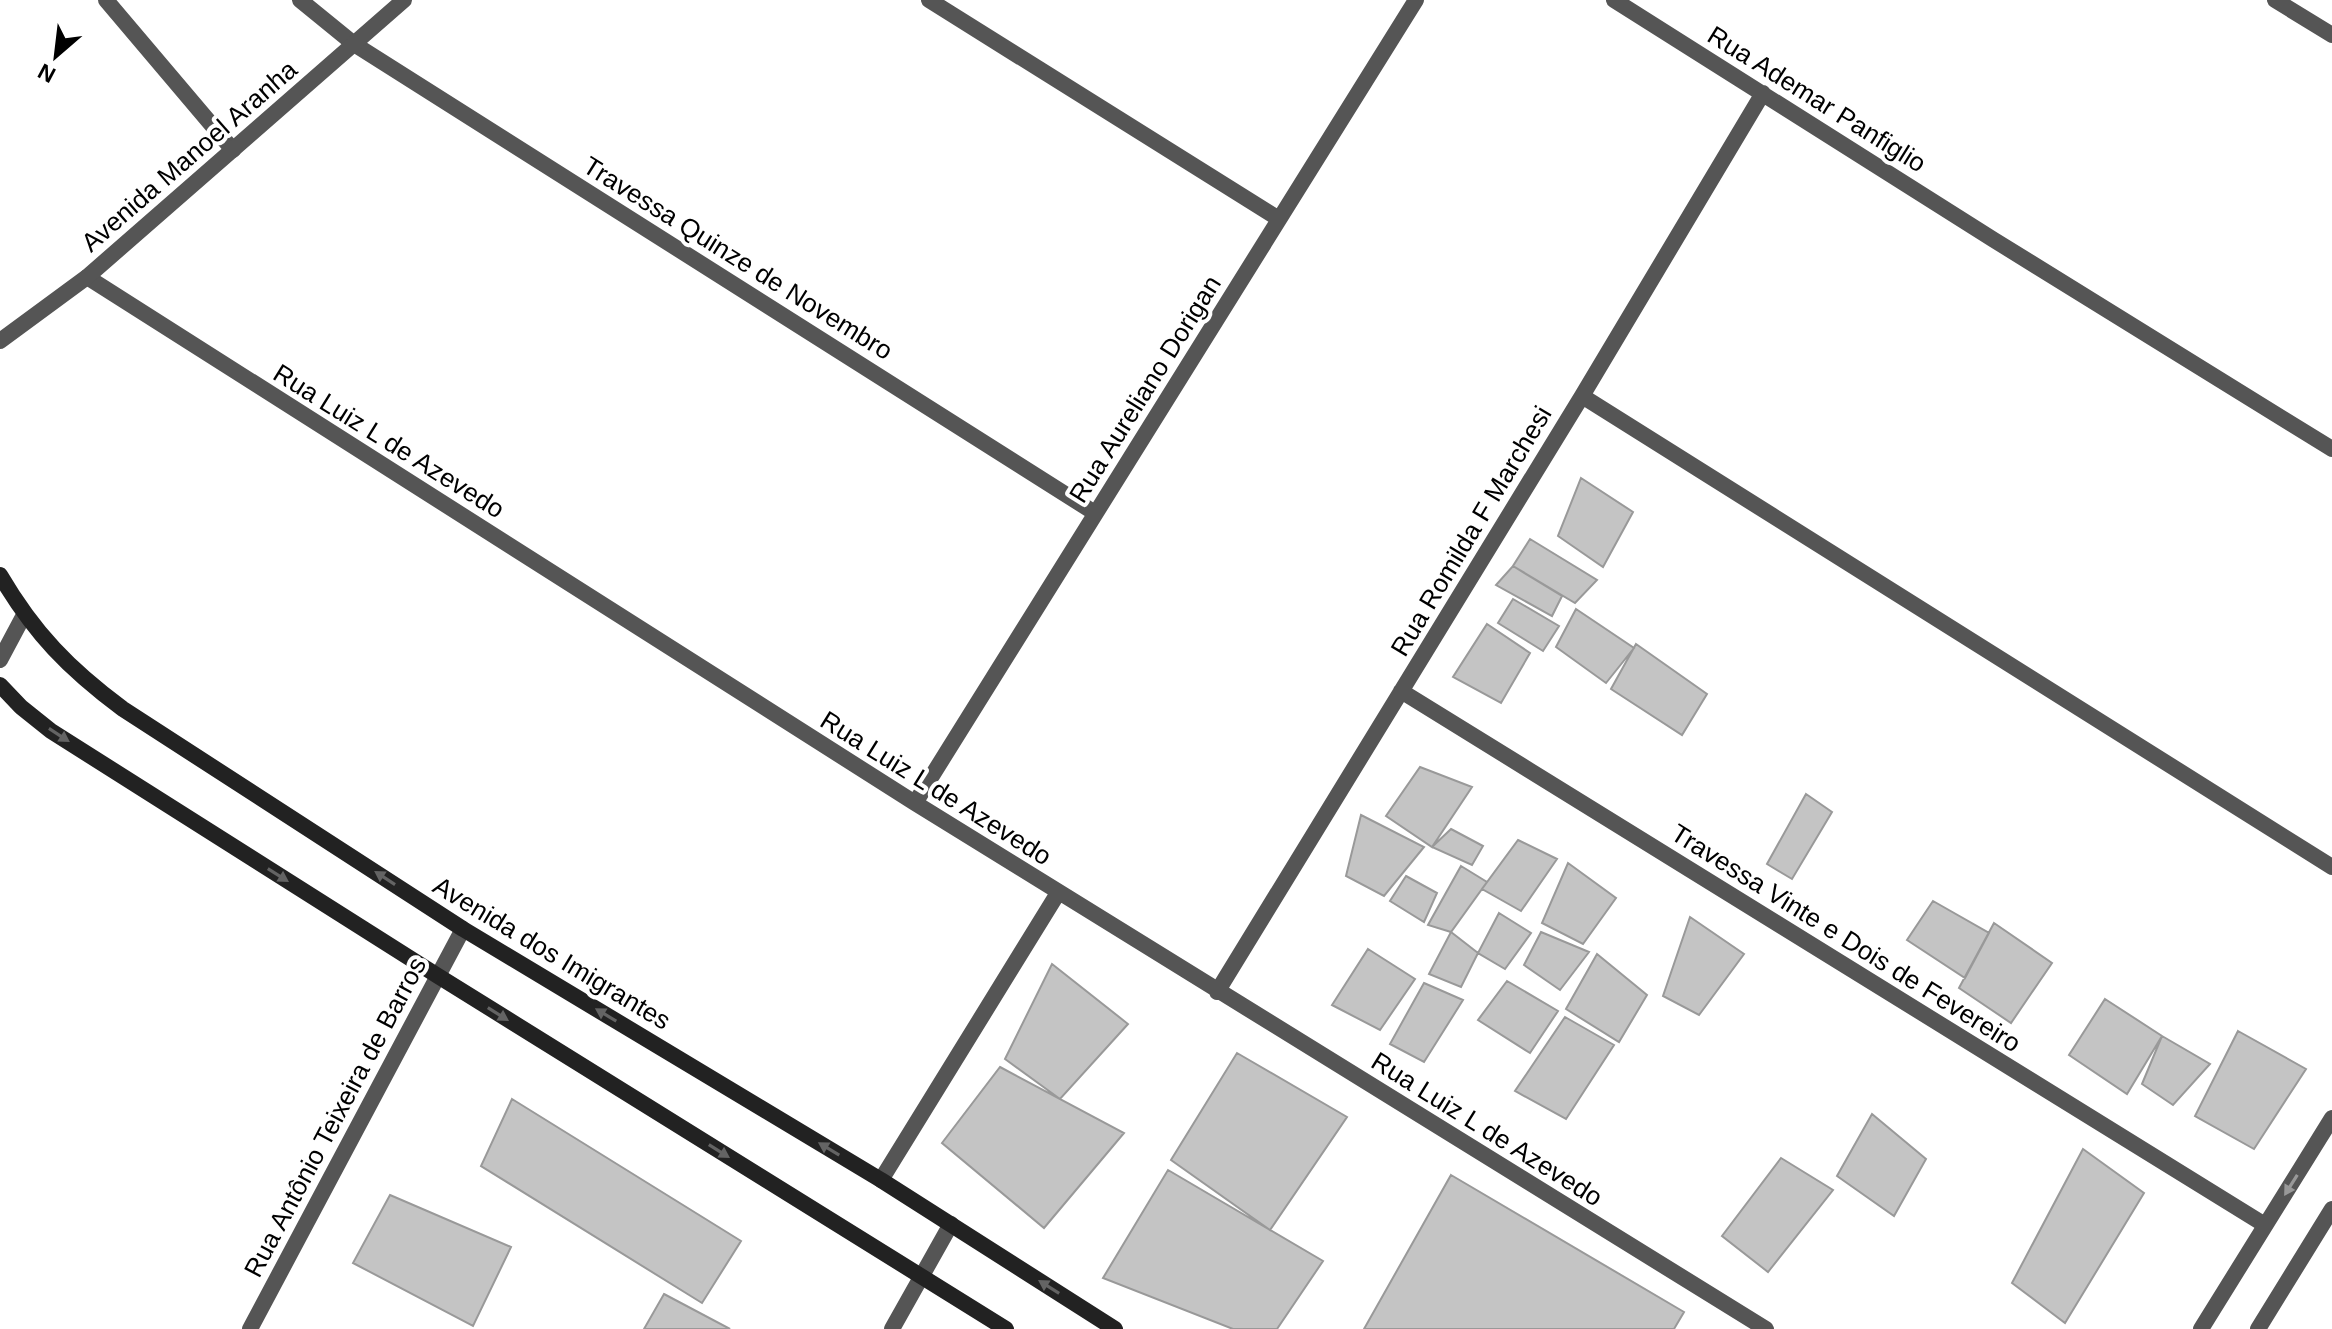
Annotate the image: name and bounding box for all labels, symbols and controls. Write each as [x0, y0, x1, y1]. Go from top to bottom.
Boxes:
north arrow [16, 16, 96, 96]
street label: Rua Ademar Panfiglio [1702, 20, 1932, 178]
street label: Avenida Manoel Aranha [75, 54, 303, 258]
text: N [34, 58, 60, 88]
street label: Travessa Quinze de Novembro [578, 150, 898, 366]
street label: Rua Aureliano Dorigan [1063, 270, 1227, 508]
street label: Rua Luiz L de Azevedo [268, 358, 510, 524]
street label: Rua Romilda F Marchesi [1384, 401, 1558, 661]
street label: Rua Luiz L de Azevedo [815, 705, 1057, 871]
one-way arrow [48, 728, 70, 742]
street label: Travessa Vinte e Dois de Fevereiro [1666, 818, 2026, 1058]
one-way arrow [267, 867, 289, 881]
street label: Avenida dos Imigrantes [428, 870, 676, 1036]
one-way arrow [374, 872, 396, 886]
street label: Rua Antônio Teixeira de Barros [238, 952, 432, 1282]
one-way arrow [487, 1006, 509, 1020]
one-way arrow [595, 1008, 617, 1022]
street label: Rua Luiz L de Azevedo [1366, 1046, 1608, 1212]
one-way arrow [818, 1142, 840, 1156]
one-way arrow [708, 1143, 730, 1157]
one-way arrow [2284, 1174, 2298, 1196]
one-way arrow [1039, 1280, 1060, 1295]

